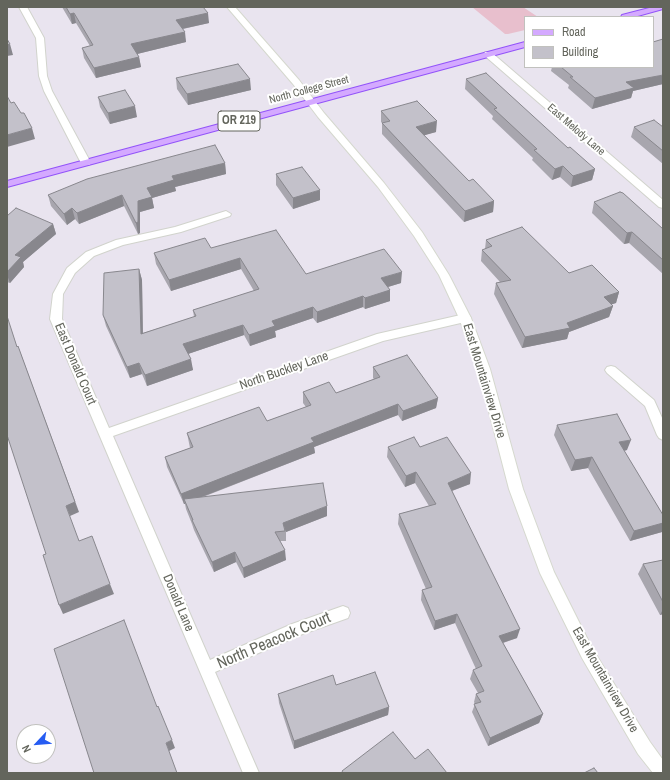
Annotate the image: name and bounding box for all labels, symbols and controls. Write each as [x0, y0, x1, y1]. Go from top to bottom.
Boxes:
legend [524, 16, 654, 68]
text: Road [562, 24, 586, 40]
text: Building [562, 44, 598, 60]
street label: North College Street [268, 73, 350, 107]
street label: East Melody Lane [544, 101, 608, 159]
road number: OR 219 [218, 111, 260, 131]
street label: East Donald Court [51, 321, 99, 407]
street label: East Mountainview Drive [459, 322, 509, 440]
street label: North Buckley Lane [237, 348, 331, 394]
street label: Donald Lane [159, 572, 197, 634]
street label: North Peacock Court [214, 608, 334, 674]
street label: East Mountainview Drive [568, 625, 642, 735]
north arrow [16, 724, 56, 764]
text: N [18, 743, 34, 755]

